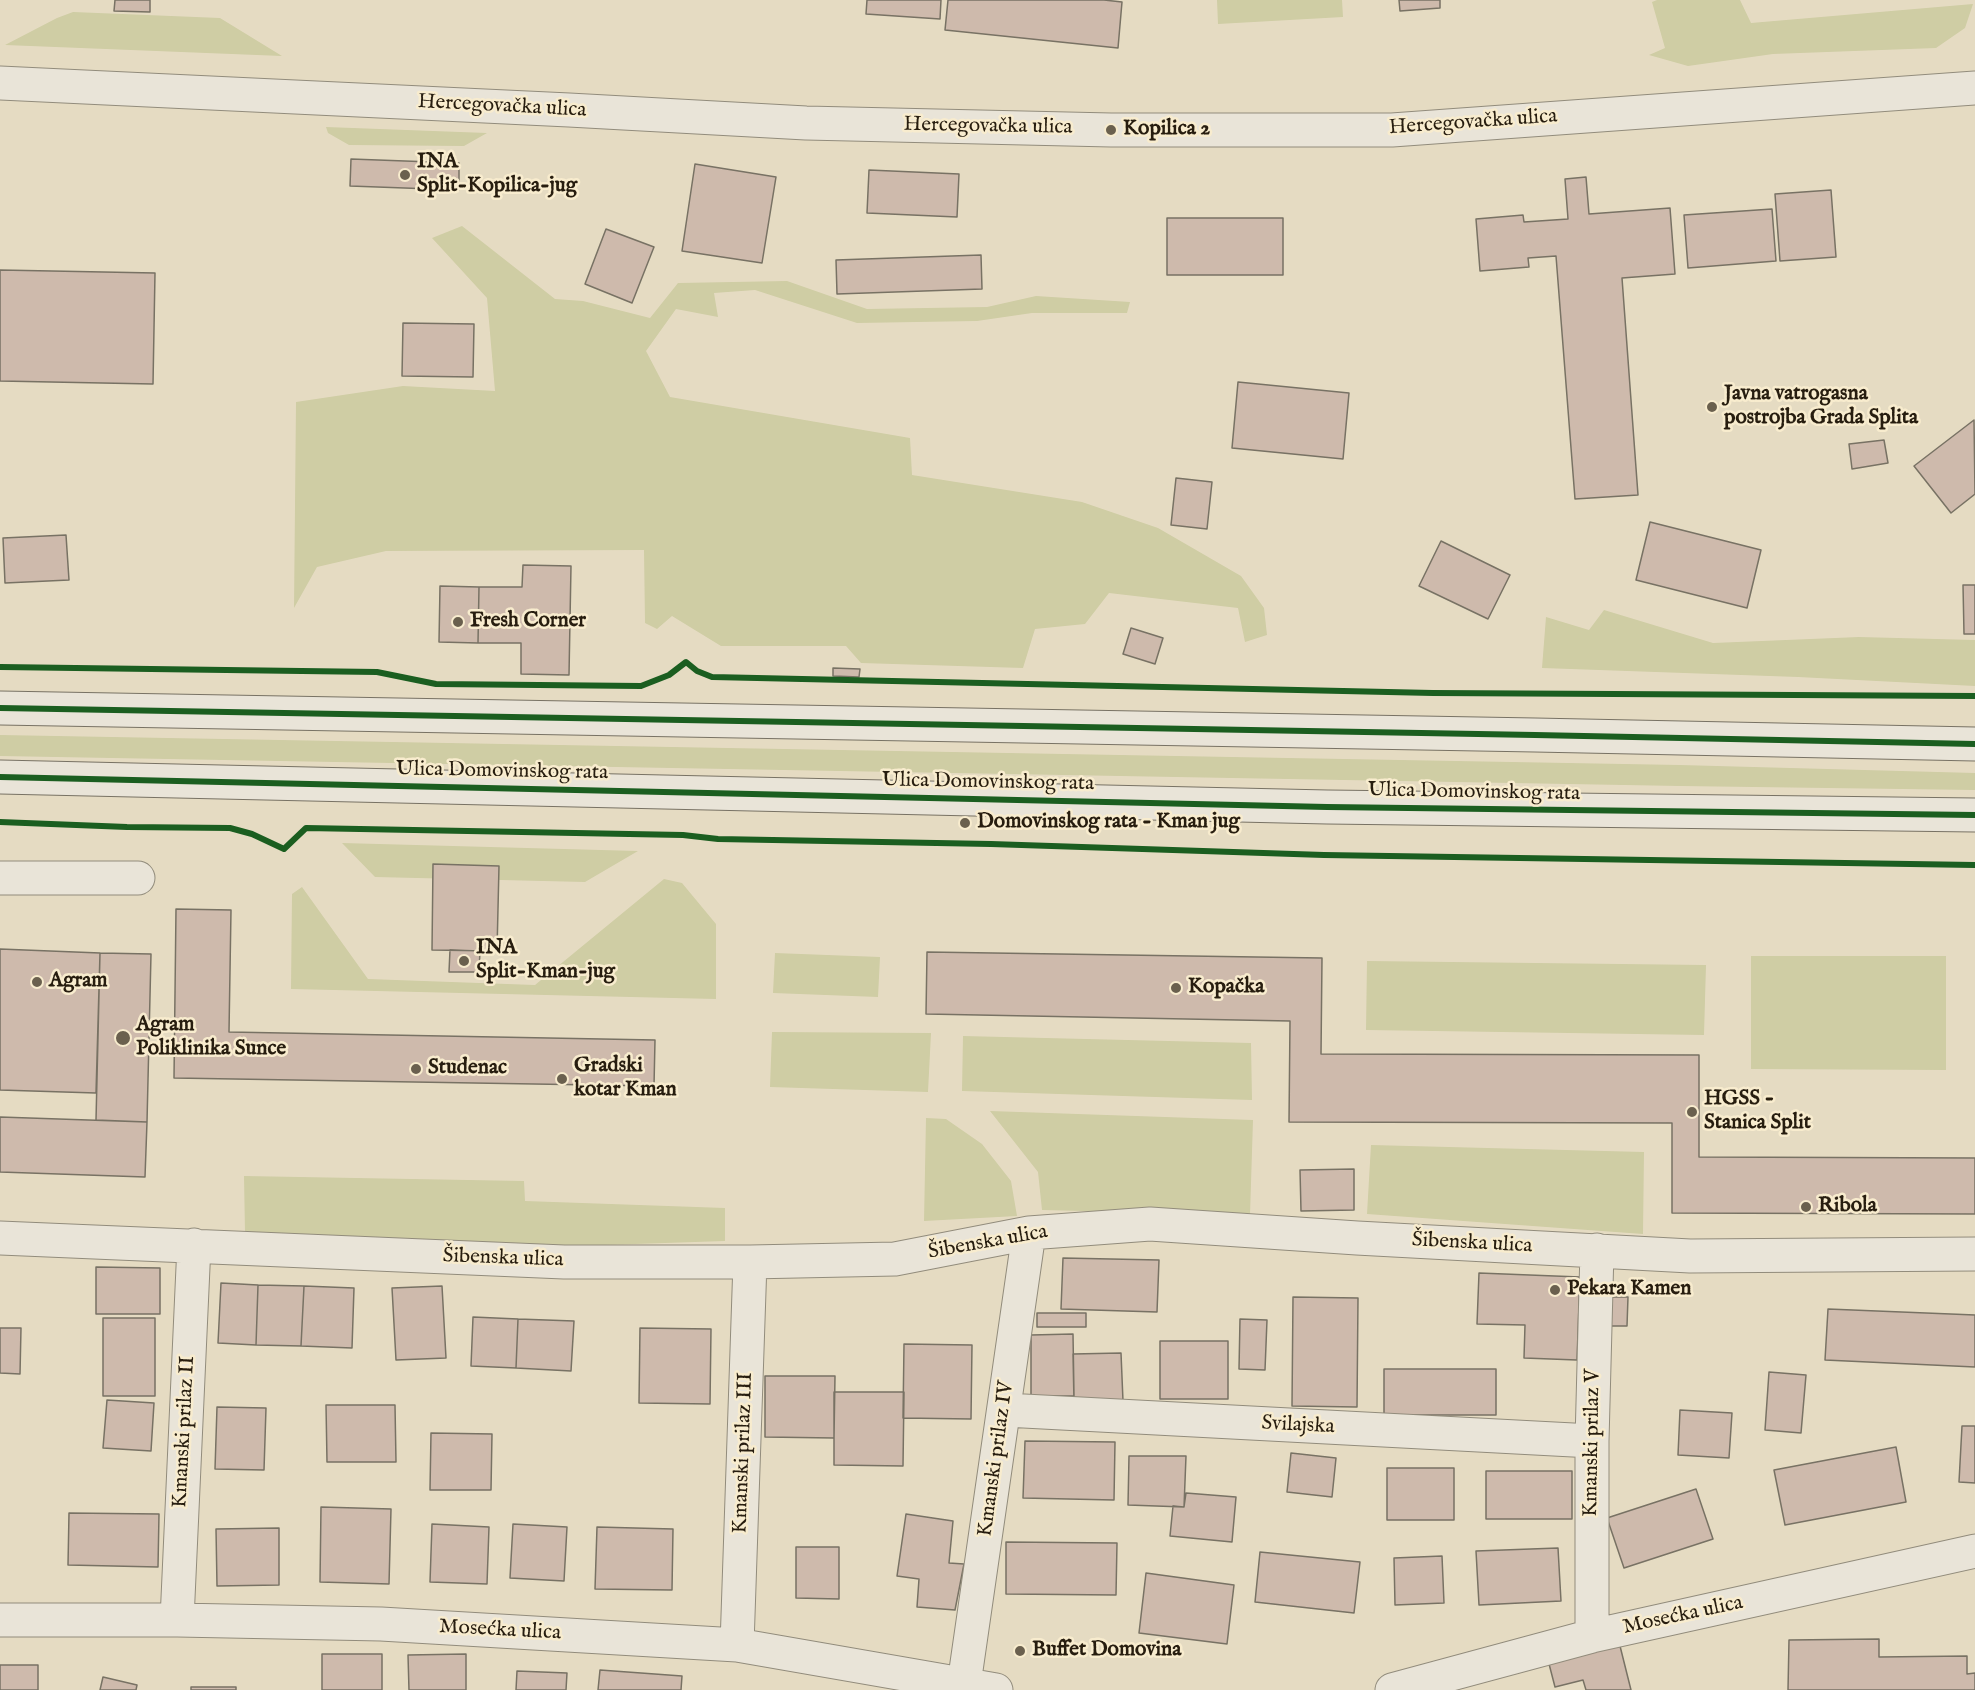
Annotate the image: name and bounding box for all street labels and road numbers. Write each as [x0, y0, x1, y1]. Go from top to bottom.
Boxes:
street label: Hercegovačka ulica [417, 90, 587, 124]
street label: Hercegovačka ulica [1388, 105, 1558, 141]
street label: Hercegovačka ulica [903, 113, 1073, 141]
street label: Ulica Domovinskog rata [396, 758, 608, 786]
street label: Ulica Domovinskog rata [882, 769, 1094, 797]
street label: Ulica Domovinskog rata [1368, 779, 1580, 807]
street label: Šibenska ulica [926, 1220, 1050, 1266]
street label: Šibenska ulica [1411, 1228, 1533, 1260]
street label: Šibenska ulica [442, 1244, 564, 1274]
street label: Kmanski prilaz II [168, 1355, 202, 1509]
street label: Kmanski prilaz V [1579, 1369, 1607, 1517]
street label: Kmanski prilaz III [729, 1372, 759, 1534]
street label: Kmanski prilaz IV [974, 1379, 1020, 1539]
street label: Svilajska [1261, 1412, 1335, 1440]
street label: Mosećka ulica [1621, 1591, 1745, 1641]
street label: Mosećka ulica [438, 1615, 562, 1647]

